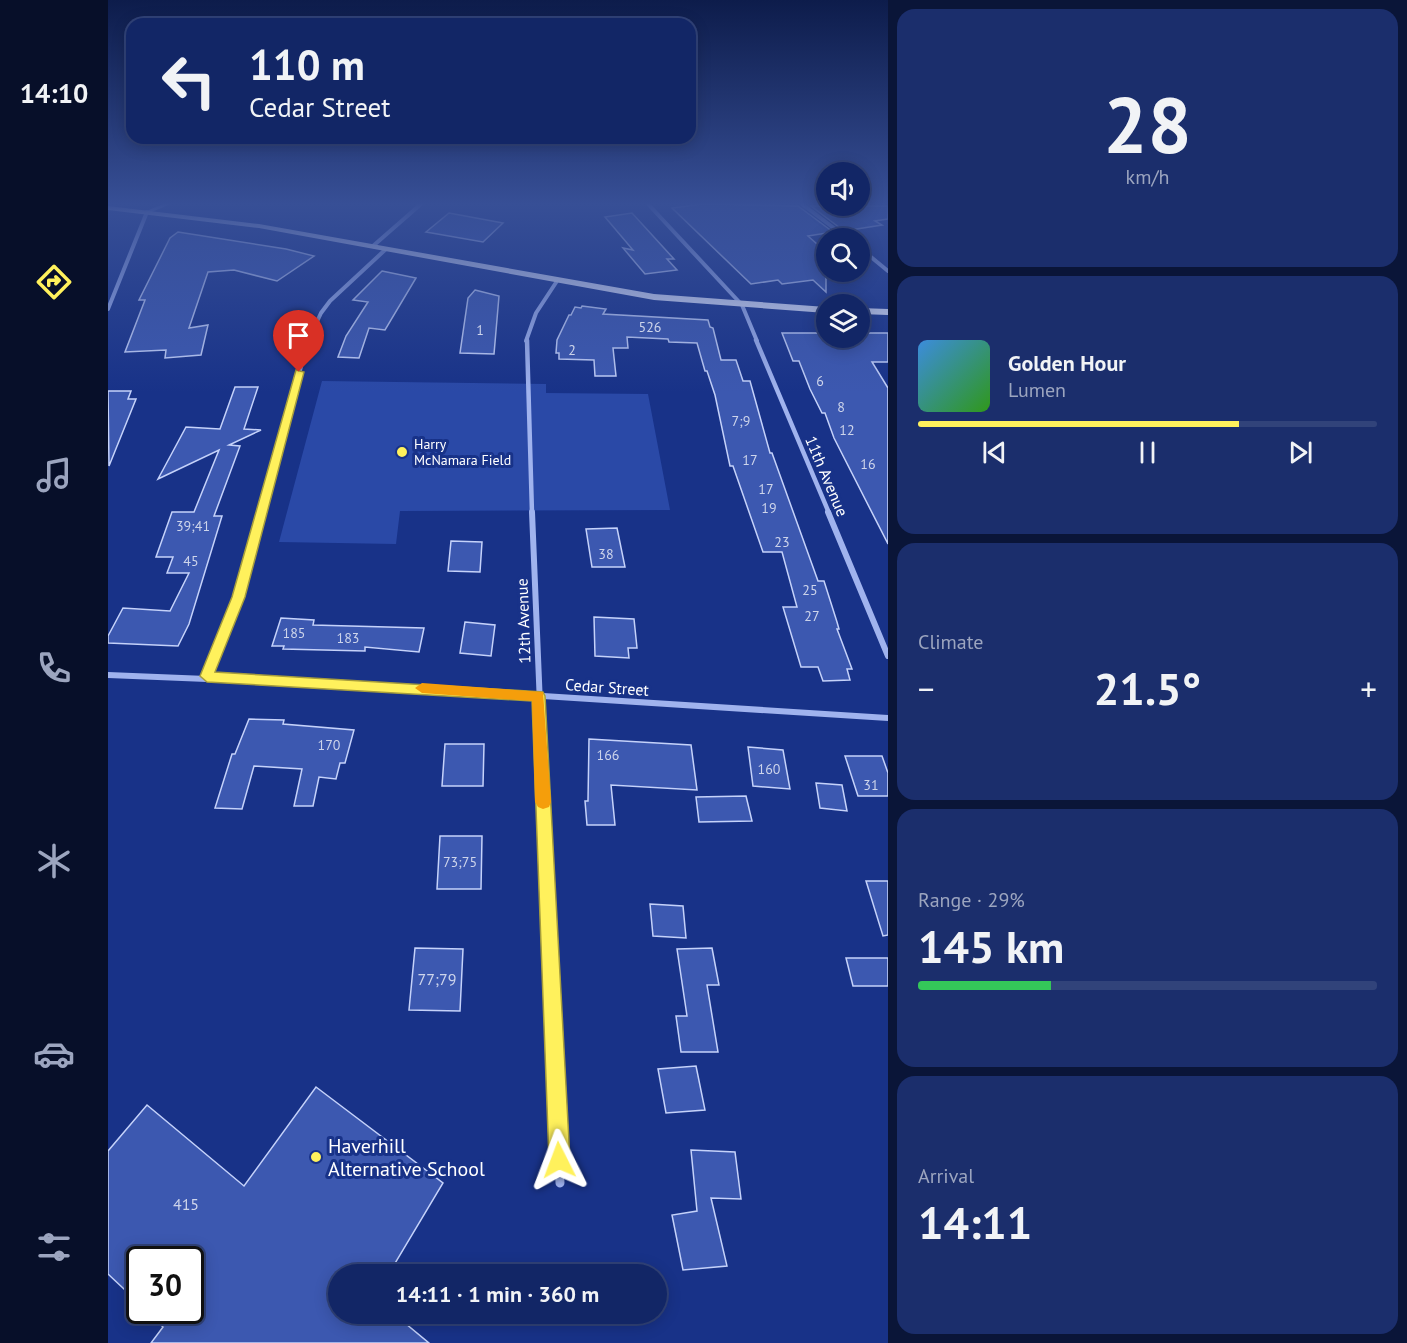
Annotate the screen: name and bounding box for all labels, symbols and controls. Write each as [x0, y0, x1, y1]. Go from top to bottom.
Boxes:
text: 110 m [249, 37, 365, 92]
icon: left [150, 42, 228, 120]
text: 28 [1103, 74, 1192, 175]
text: 14:10 [20, 76, 88, 110]
text: Cedar Street [249, 90, 390, 124]
map controls [816, 162, 870, 348]
button: sound [816, 162, 870, 216]
text: km/h [1126, 164, 1169, 190]
button: search [816, 228, 870, 282]
icon: directions [33, 261, 75, 303]
button: layers [816, 294, 870, 348]
pin [273, 310, 324, 372]
house number: 526 [639, 318, 661, 336]
icon: arrive [282, 319, 315, 352]
house number: 1 [476, 321, 484, 339]
house number: 2 [568, 341, 576, 359]
text: Golden Hour [1008, 349, 1126, 377]
house number: 6 [816, 372, 824, 390]
text: Lumen [1008, 377, 1066, 403]
house number: 8 [837, 398, 845, 416]
house number: 7;9 [732, 412, 750, 430]
house number: 12 [839, 421, 855, 439]
street label: 11th Avenue [801, 433, 853, 519]
place label: Harry McNamara Field [414, 435, 511, 469]
icon: previous [978, 436, 1011, 469]
icon: pause [1131, 436, 1164, 469]
icon: next [1284, 436, 1317, 469]
marker: Harry McNamara Field [395, 445, 409, 459]
house number: 17 [742, 451, 758, 469]
icon: music [33, 454, 75, 496]
house number: 16 [860, 455, 876, 473]
house number: 17 [758, 480, 774, 498]
house number: 19 [761, 499, 777, 517]
house number: 39;41 [176, 517, 210, 535]
house number: 23 [774, 533, 790, 551]
house number: 38 [598, 545, 614, 563]
house number: 45 [183, 552, 199, 570]
street label: 12th Avenue [512, 578, 534, 664]
house number: 25 [802, 581, 818, 599]
house number: 27 [804, 607, 820, 625]
house number: 185 [283, 624, 305, 642]
house number: 183 [337, 629, 359, 647]
text: Climate [918, 629, 984, 655]
icon: phone [33, 647, 75, 689]
text: 21.5° [1094, 659, 1201, 717]
text: − [918, 667, 935, 710]
text: + [1360, 667, 1377, 710]
street label: Cedar Street [564, 674, 650, 700]
house number: 170 [318, 736, 341, 754]
house number: 166 [597, 746, 619, 764]
house number: 160 [758, 760, 781, 778]
house number: 31 [863, 776, 879, 794]
icon: climate [33, 840, 75, 882]
house number: 73;75 [443, 853, 477, 871]
text: Range · 29% [918, 887, 1025, 913]
text: 145 km [918, 917, 1064, 975]
house number: 77;79 [418, 969, 456, 989]
icon: car [33, 1033, 75, 1075]
position arrow [527, 1128, 591, 1192]
place label: Haverhill Alternative School [328, 1133, 485, 1182]
marker: Haverhill Alternative School [309, 1150, 323, 1164]
text: Arrival [918, 1163, 974, 1189]
text: 14:11 [918, 1193, 1032, 1251]
house number: 415 [173, 1194, 199, 1214]
icon: filters [33, 1226, 75, 1268]
speed limit sign: 30 [126, 1246, 204, 1324]
text: 14:11 · 1 min · 360 m [396, 1280, 599, 1308]

